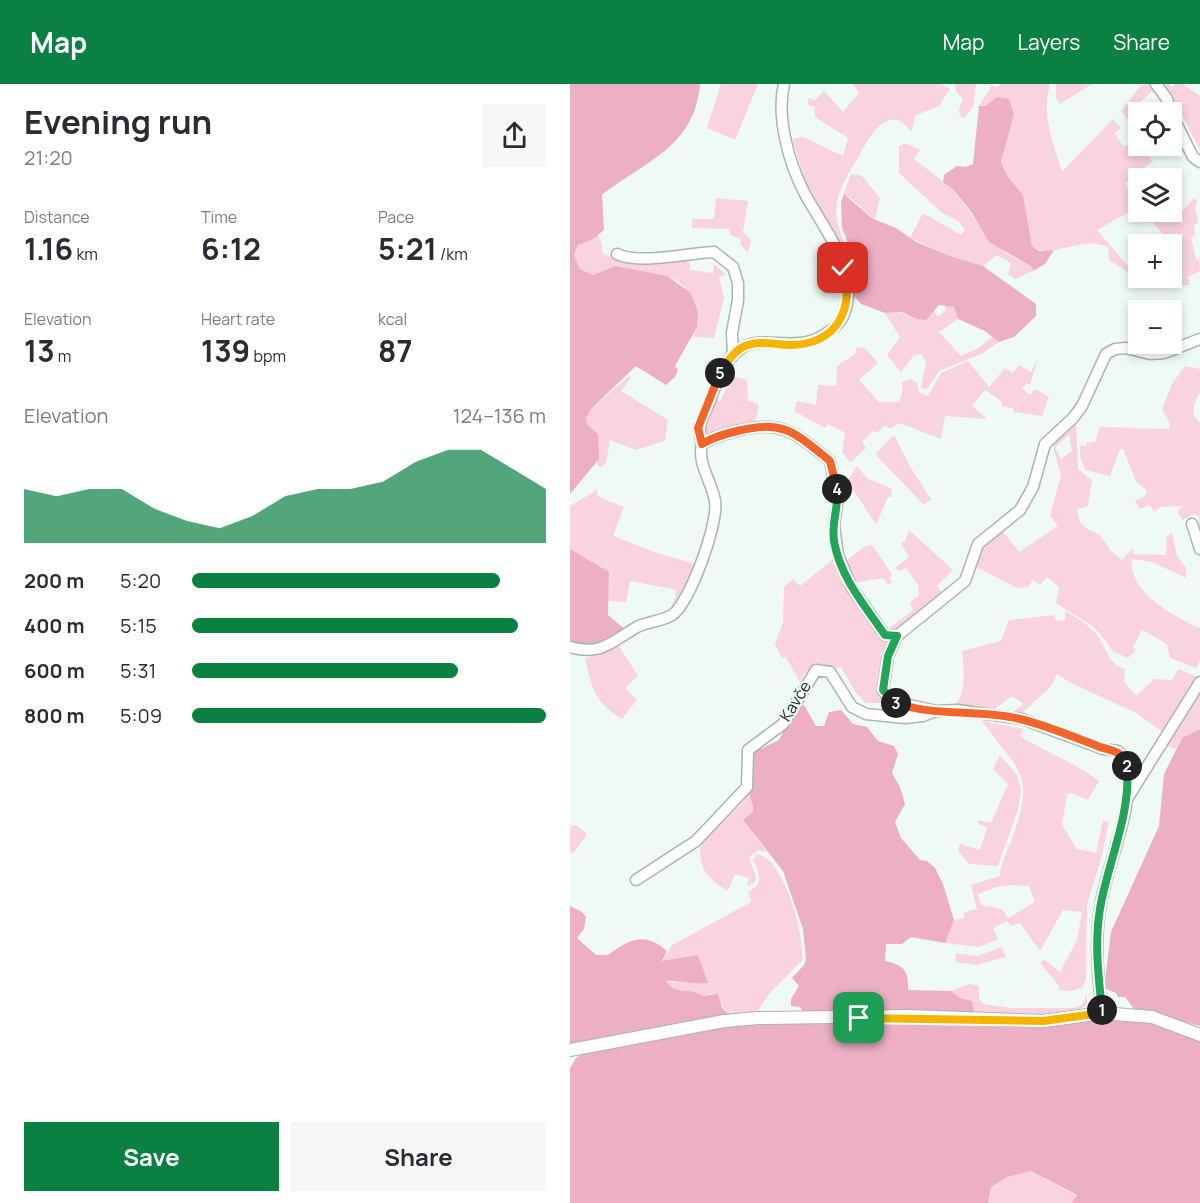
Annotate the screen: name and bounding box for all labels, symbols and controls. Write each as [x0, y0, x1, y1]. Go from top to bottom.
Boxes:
text: Map [30, 23, 87, 61]
text: Map [943, 28, 984, 56]
text: Layers [1017, 28, 1080, 56]
text: Share [1113, 28, 1170, 56]
text: Evening run [24, 99, 212, 144]
map controls [1128, 102, 1182, 354]
button: locate [1128, 102, 1182, 156]
button: share [483, 104, 546, 167]
text: 21:20 [24, 144, 73, 171]
button: layers [1128, 168, 1182, 222]
text: Distance [24, 206, 90, 228]
text: Time [201, 206, 237, 228]
text: Pace [378, 206, 414, 228]
text: 1.16 [24, 228, 73, 269]
text: 6:12 [201, 228, 261, 269]
text: 5:21 [378, 228, 437, 269]
button: + [1128, 234, 1182, 288]
pin [817, 242, 868, 293]
text: km [73, 243, 98, 265]
text: /km [437, 243, 468, 265]
icon: check [826, 251, 859, 284]
button: − [1128, 300, 1182, 354]
text: Elevation [24, 308, 92, 330]
text: Heart rate [201, 308, 275, 330]
text: kcal [378, 308, 407, 330]
text: 13 [24, 330, 55, 371]
text: 139 [201, 330, 250, 371]
text: 87 [378, 330, 412, 371]
text: m [55, 345, 71, 367]
text: bpm [250, 345, 286, 367]
pin: 5 [705, 358, 735, 388]
text: 5 [715, 362, 725, 384]
text: Elevation [24, 402, 108, 429]
text: 124–136 m [453, 402, 546, 429]
pin: 4 [822, 474, 852, 504]
text: 4 [832, 478, 842, 500]
text: 200 m [24, 567, 84, 594]
text: 5:20 [120, 567, 161, 594]
text: 400 m [24, 612, 84, 639]
text: 5:15 [120, 612, 157, 639]
text: 600 m [24, 657, 85, 684]
text: 5:31 [120, 657, 156, 684]
street label: Kavče [774, 677, 816, 725]
pin: 3 [881, 688, 911, 718]
text: 3 [891, 692, 901, 714]
text: 800 m [24, 702, 85, 729]
text: 5:09 [120, 702, 162, 729]
pin: 2 [1112, 751, 1142, 781]
text: 2 [1122, 755, 1132, 777]
pin [833, 992, 884, 1043]
pin: 1 [1087, 995, 1117, 1025]
text: 1 [1098, 999, 1106, 1021]
icon: arrive [842, 1001, 875, 1034]
button: Save [24, 1122, 279, 1191]
button: Share [291, 1122, 546, 1191]

